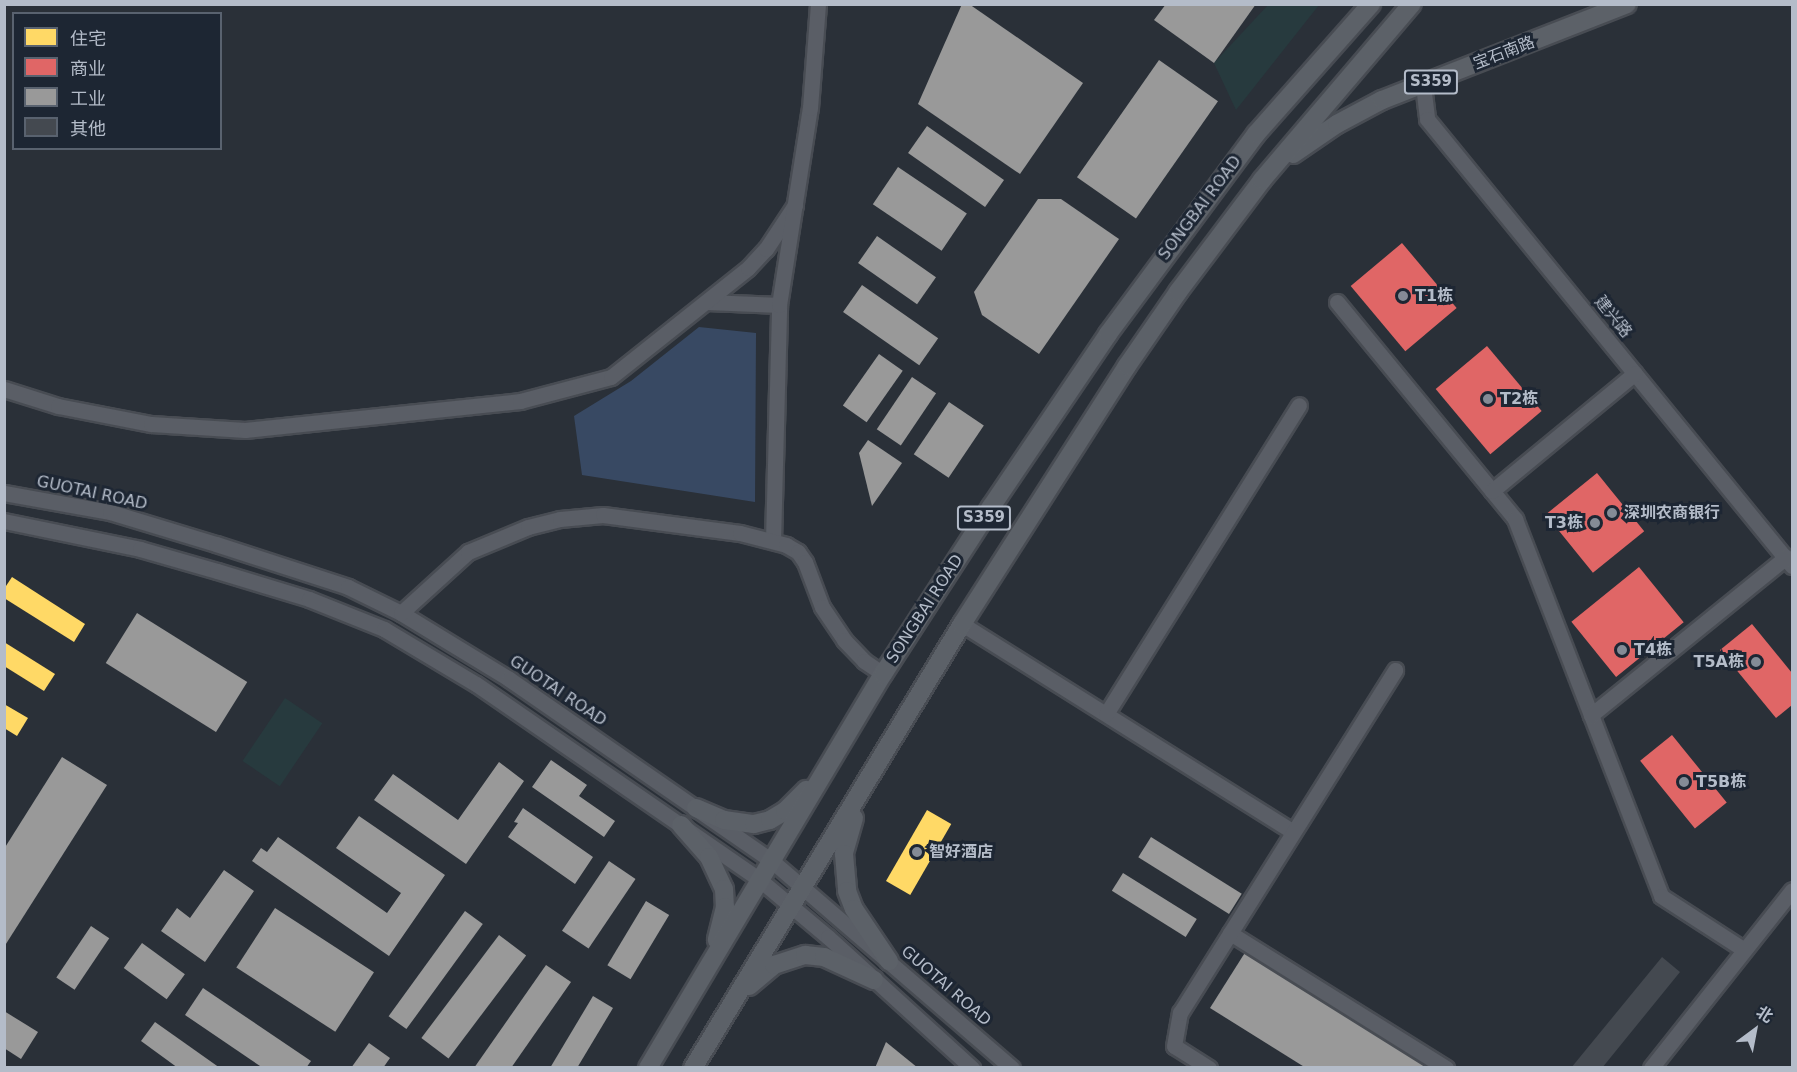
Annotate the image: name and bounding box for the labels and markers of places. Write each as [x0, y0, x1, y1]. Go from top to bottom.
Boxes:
place label: T1栋 [1415, 286, 1453, 306]
marker: T1栋 [1396, 289, 1410, 303]
place label: T2栋 [1500, 389, 1538, 409]
marker: T2栋 [1481, 392, 1495, 406]
place label: 深圳农商银行 [1624, 503, 1720, 523]
marker: 深圳农商银行 [1605, 506, 1619, 520]
place label: T3栋 [1545, 513, 1583, 533]
marker: T3栋 [1588, 516, 1602, 530]
place label: T4栋 [1634, 640, 1672, 660]
marker: T4栋 [1615, 643, 1629, 657]
place label: T5A栋 [1694, 652, 1744, 672]
marker: T5A栋 [1749, 655, 1763, 669]
place label: T5B栋 [1696, 772, 1746, 792]
marker: T5B栋 [1677, 775, 1691, 789]
place label: 智好酒店 [929, 842, 993, 862]
marker: 智好酒店 [910, 845, 924, 859]

